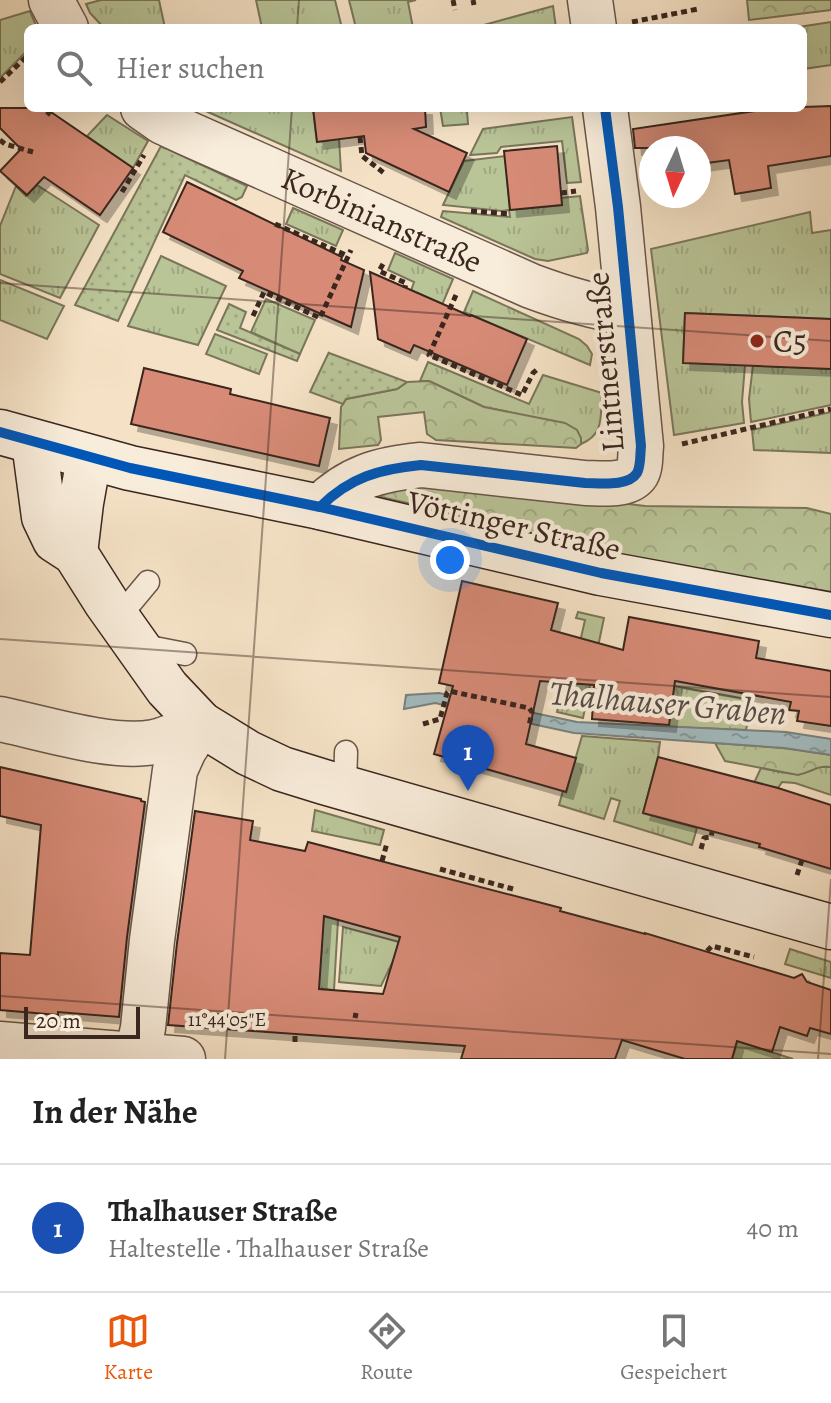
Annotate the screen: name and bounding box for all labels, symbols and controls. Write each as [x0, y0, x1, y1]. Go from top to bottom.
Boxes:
search box [24, 24, 807, 112]
icon: search [52, 46, 96, 90]
text: Hier suchen [116, 48, 265, 88]
north arrow [639, 136, 711, 208]
street label: Korbinianstraße [274, 156, 489, 283]
street label: Lintnerstraße [575, 270, 635, 454]
place label: C5 [773, 319, 807, 363]
marker: C5 [748, 332, 766, 350]
street label: Vöttinger Straße [402, 479, 625, 571]
your location [430, 540, 470, 580]
water label: Thalhauser Graben [548, 669, 788, 737]
pin: 1 [442, 725, 494, 791]
scale bar [24, 1003, 140, 1039]
text: 20 m [36, 1006, 81, 1036]
text: 11°44'05"E [188, 1006, 266, 1033]
text: In der Nähe [32, 1088, 198, 1135]
text: Thalhauser Straße [108, 1191, 338, 1231]
text: 1 [53, 1211, 63, 1246]
text: 40 m [747, 1211, 799, 1246]
text: Haltestelle · Thalhauser Straße [108, 1231, 429, 1266]
tab: Karte [104, 1309, 153, 1387]
tab: Route [360, 1309, 413, 1387]
tab: Gespeichert [620, 1309, 727, 1387]

